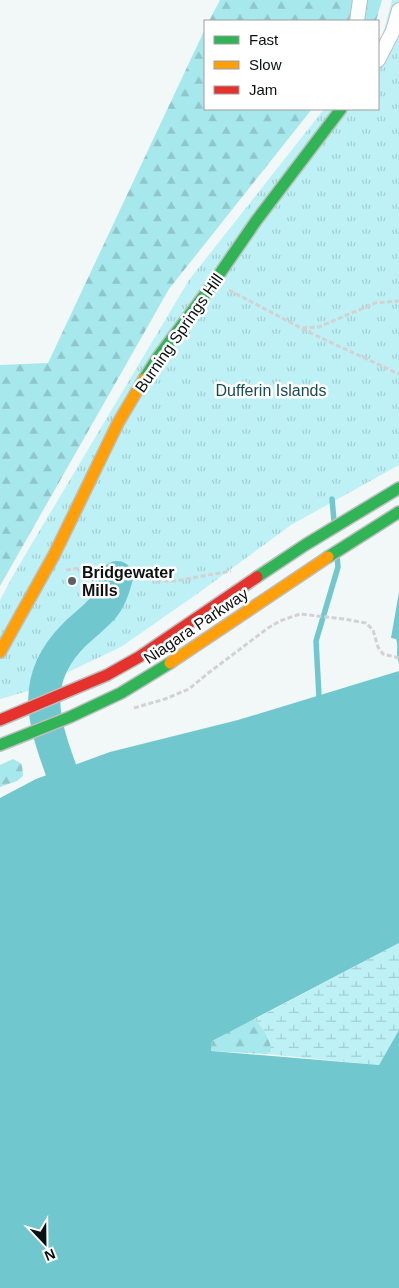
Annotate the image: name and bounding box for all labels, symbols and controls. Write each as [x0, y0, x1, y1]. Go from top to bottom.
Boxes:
legend [204, 20, 379, 110]
text: Fast [249, 31, 279, 48]
text: Slow [249, 56, 282, 73]
text: Jam [249, 81, 277, 98]
street label: Burning Springs Hill [132, 271, 226, 395]
park label: Dufferin Islands [216, 382, 326, 399]
place label: Bridgewater Mills [82, 564, 174, 599]
marker: Bridgewater Mills [66, 575, 78, 587]
street label: Niagara Parkway [141, 585, 251, 667]
north arrow [20, 1218, 70, 1268]
text: N [42, 1246, 58, 1264]

